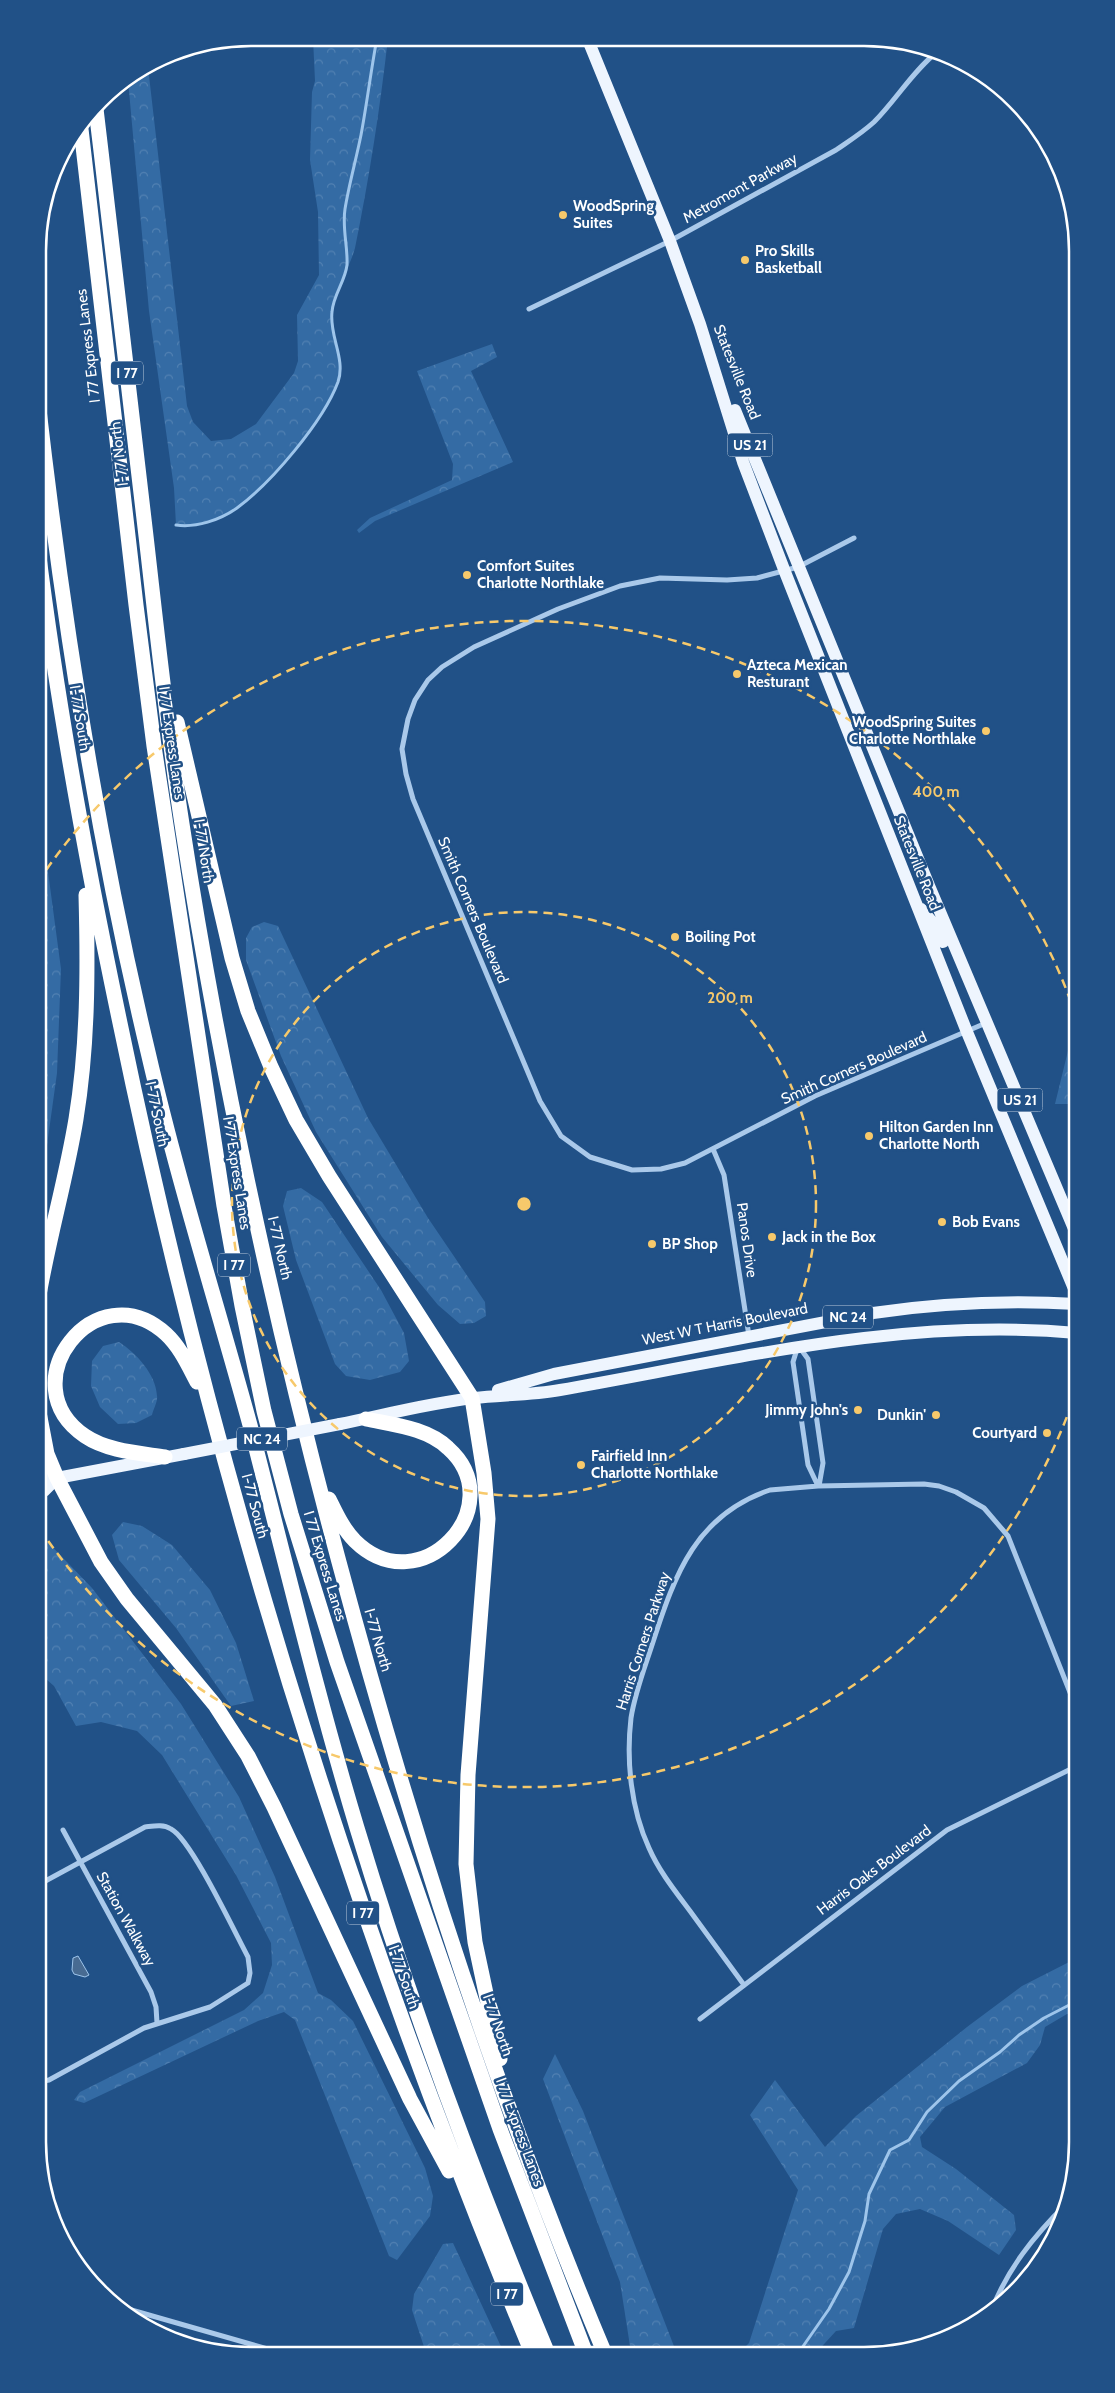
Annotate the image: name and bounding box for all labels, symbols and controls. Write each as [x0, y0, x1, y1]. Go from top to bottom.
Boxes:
street label: Metromont Parkway [680, 149, 801, 227]
place label: WoodSpring Suites [573, 197, 654, 232]
marker: WoodSpring Suites [557, 209, 569, 221]
place label: Pro Skills Basketball [755, 242, 822, 277]
marker: Pro Skills Basketball [739, 254, 751, 266]
street label: I 77 Express Lanes [72, 288, 104, 404]
street label: Statesville Road [710, 322, 764, 422]
road number: I 77 [111, 362, 143, 384]
street label: I-77 North [106, 421, 132, 487]
road number: US 21 [728, 434, 772, 456]
place label: Comfort Suites Charlotte Northlake [477, 557, 604, 592]
marker: Comfort Suites Charlotte Northlake [461, 569, 473, 581]
place label: Azteca Mexican Resturant [747, 656, 848, 691]
marker: Azteca Mexican Resturant [731, 668, 743, 680]
street label: I-77 South [66, 684, 94, 752]
street label: I 77 Express Lanes [155, 685, 189, 801]
place label: WoodSpring Suites Charlotte Northlake [849, 713, 976, 748]
marker: WoodSpring Suites Charlotte Northlake [980, 725, 992, 737]
text: 400 m [913, 783, 959, 801]
street label: Statesville Road [890, 813, 944, 913]
street label: I-77 North [190, 818, 218, 884]
street label: Smith Corners Boulevard [434, 834, 512, 986]
place label: Boiling Pot [685, 928, 756, 946]
marker: Boiling Pot [669, 931, 681, 943]
text: 200 m [707, 989, 753, 1007]
street label: Smith Corners Boulevard [778, 1028, 930, 1108]
street label: I-77 South [141, 1080, 173, 1148]
road number: US 21 [998, 1088, 1042, 1112]
street label: I 77 Express Lanes [219, 1115, 255, 1231]
place label: Hilton Garden Inn Charlotte North [879, 1118, 994, 1153]
marker: Hilton Garden Inn Charlotte North [863, 1130, 875, 1142]
centre of rings [515, 1195, 533, 1213]
street label: Panos Drive [733, 1201, 761, 1279]
place label: Bob Evans [952, 1213, 1020, 1231]
street label: I-77 North [264, 1214, 296, 1282]
marker: Bob Evans [936, 1216, 948, 1228]
place label: Jack in the Box [781, 1228, 877, 1246]
marker: Jack in the Box [766, 1231, 778, 1243]
place label: BP Shop [662, 1235, 718, 1253]
marker: BP Shop [646, 1238, 658, 1250]
road number: I 77 [218, 1254, 250, 1276]
street label: West W T Harris Boulevard [641, 1299, 809, 1349]
road number: NC 24 [823, 1305, 873, 1328]
place label: Jimmy John's [764, 1401, 848, 1419]
marker: Jimmy John's [852, 1404, 864, 1416]
place label: Dunkin' [877, 1406, 926, 1424]
marker: Dunkin' [930, 1409, 942, 1421]
place label: Courtyard [972, 1424, 1037, 1442]
marker: Courtyard [1041, 1427, 1053, 1439]
road number: NC 24 [237, 1428, 287, 1450]
place label: Fairfield Inn Charlotte Northlake [591, 1447, 718, 1482]
marker: Fairfield Inn Charlotte Northlake [575, 1459, 587, 1471]
street label: I-77 South [238, 1472, 272, 1540]
street label: I 77 Express Lanes [300, 1509, 350, 1623]
street label: Harris Corners Parkway [612, 1569, 674, 1713]
street label: I-77 North [360, 1606, 396, 1674]
street label: Harris Oaks Boulevard [813, 1821, 935, 1919]
street label: Station Walkway [93, 1869, 160, 1970]
road number: I 77 [347, 1902, 379, 1925]
street label: I-77 South [385, 1943, 423, 2011]
street label: I-77 North [479, 1991, 517, 2059]
street label: I 77 Express Lanes [492, 2075, 548, 2189]
road number: I 77 [491, 2282, 523, 2306]

